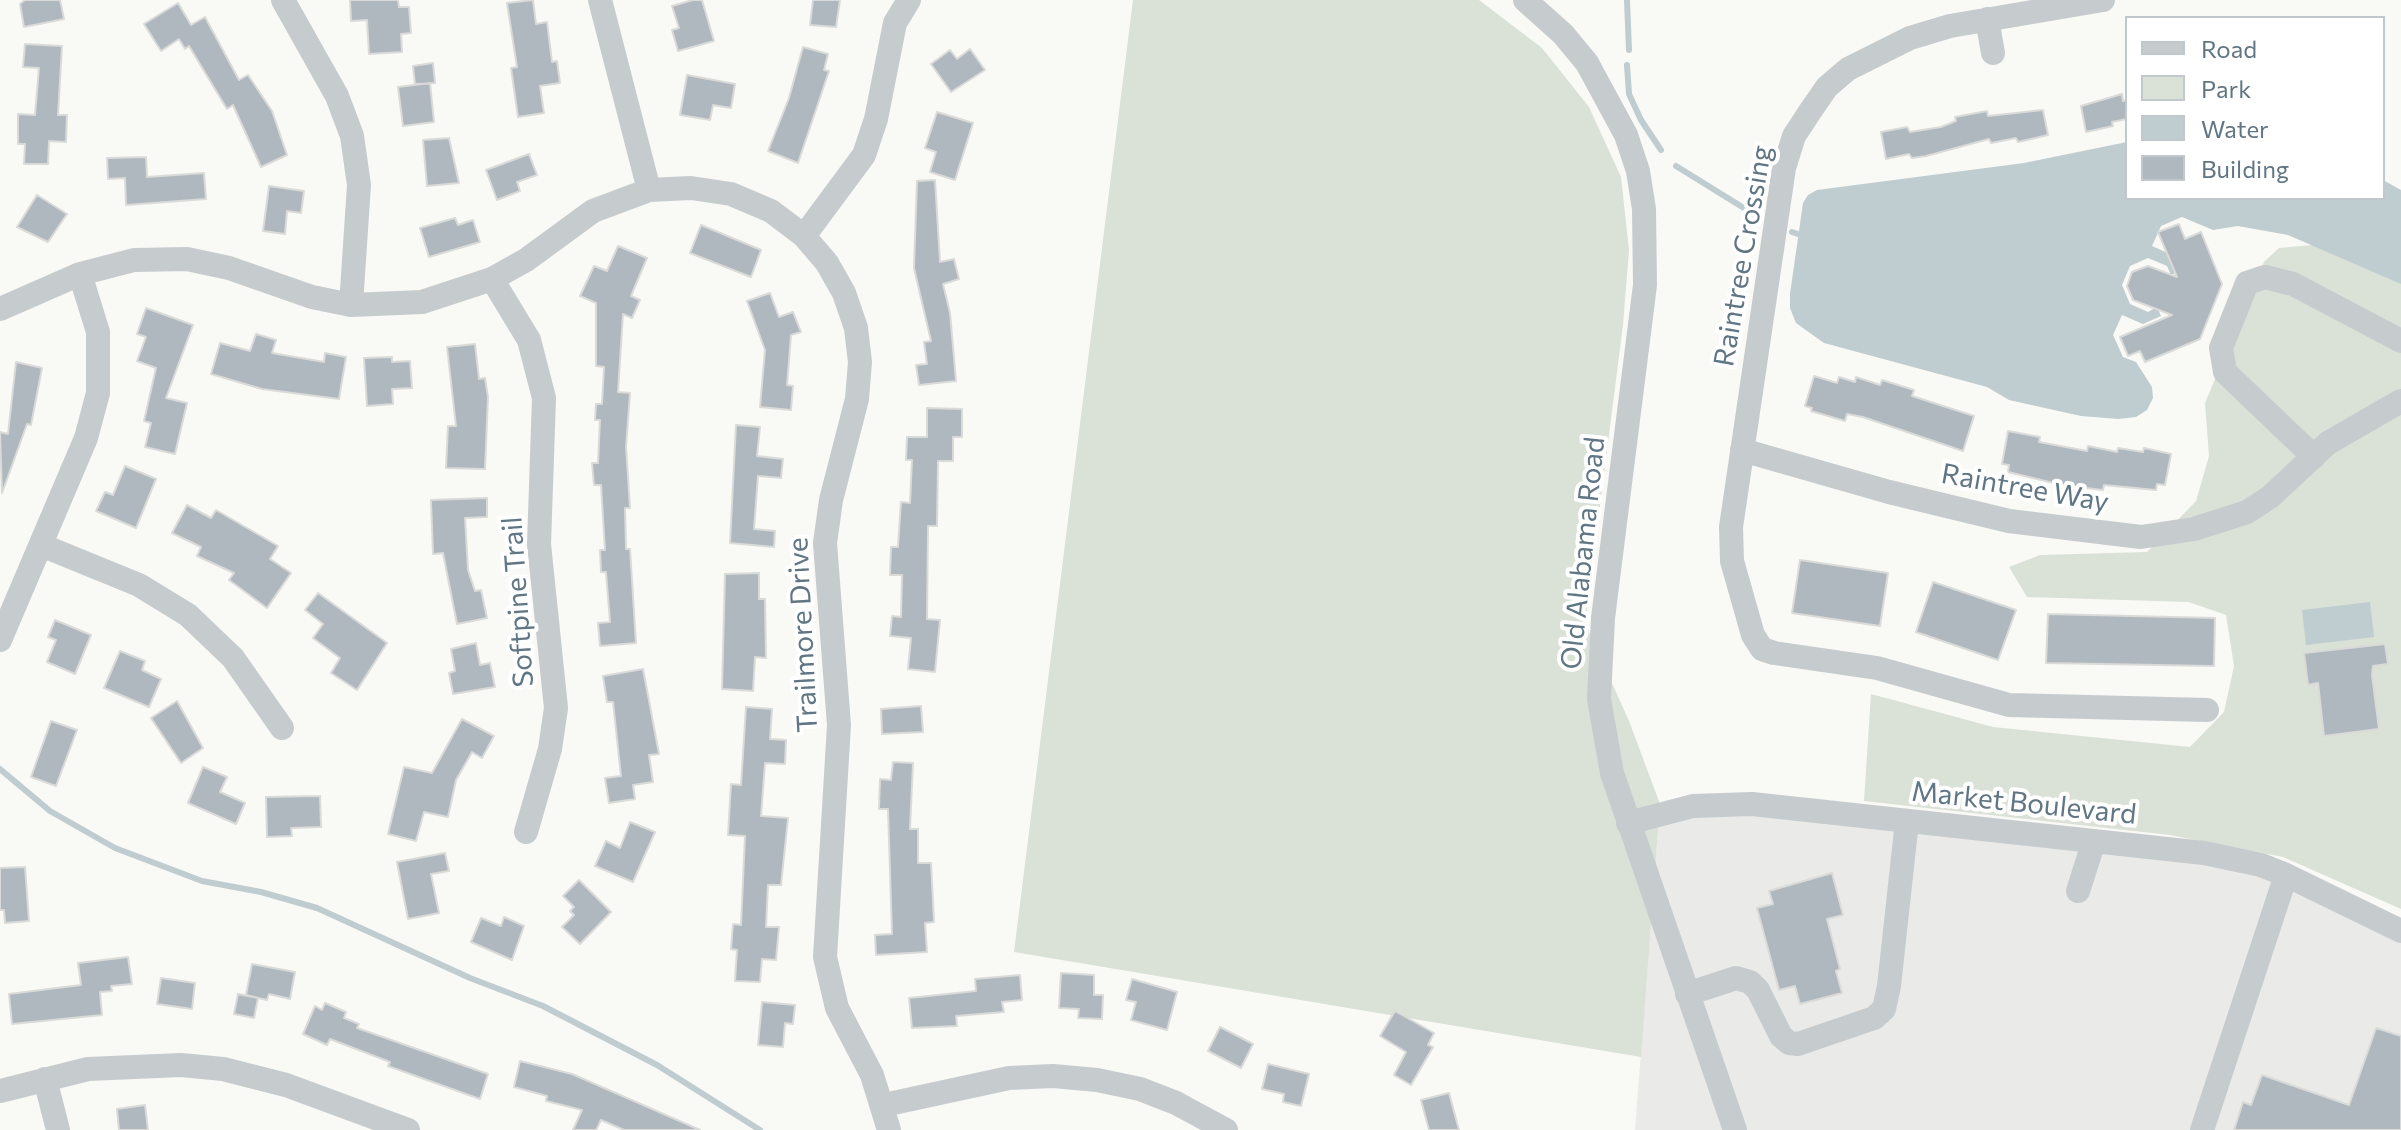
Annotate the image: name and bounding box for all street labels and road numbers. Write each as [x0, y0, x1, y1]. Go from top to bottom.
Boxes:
street label: Raintree Crossing [1707, 143, 1779, 369]
street label: Old Alabama Road [1554, 435, 1612, 671]
street label: Raintree Way [1939, 457, 2111, 519]
street label: Softpine Trail [495, 516, 541, 688]
street label: Trailmore Drive [781, 537, 825, 733]
street label: Market Boulevard [1910, 774, 2138, 832]

